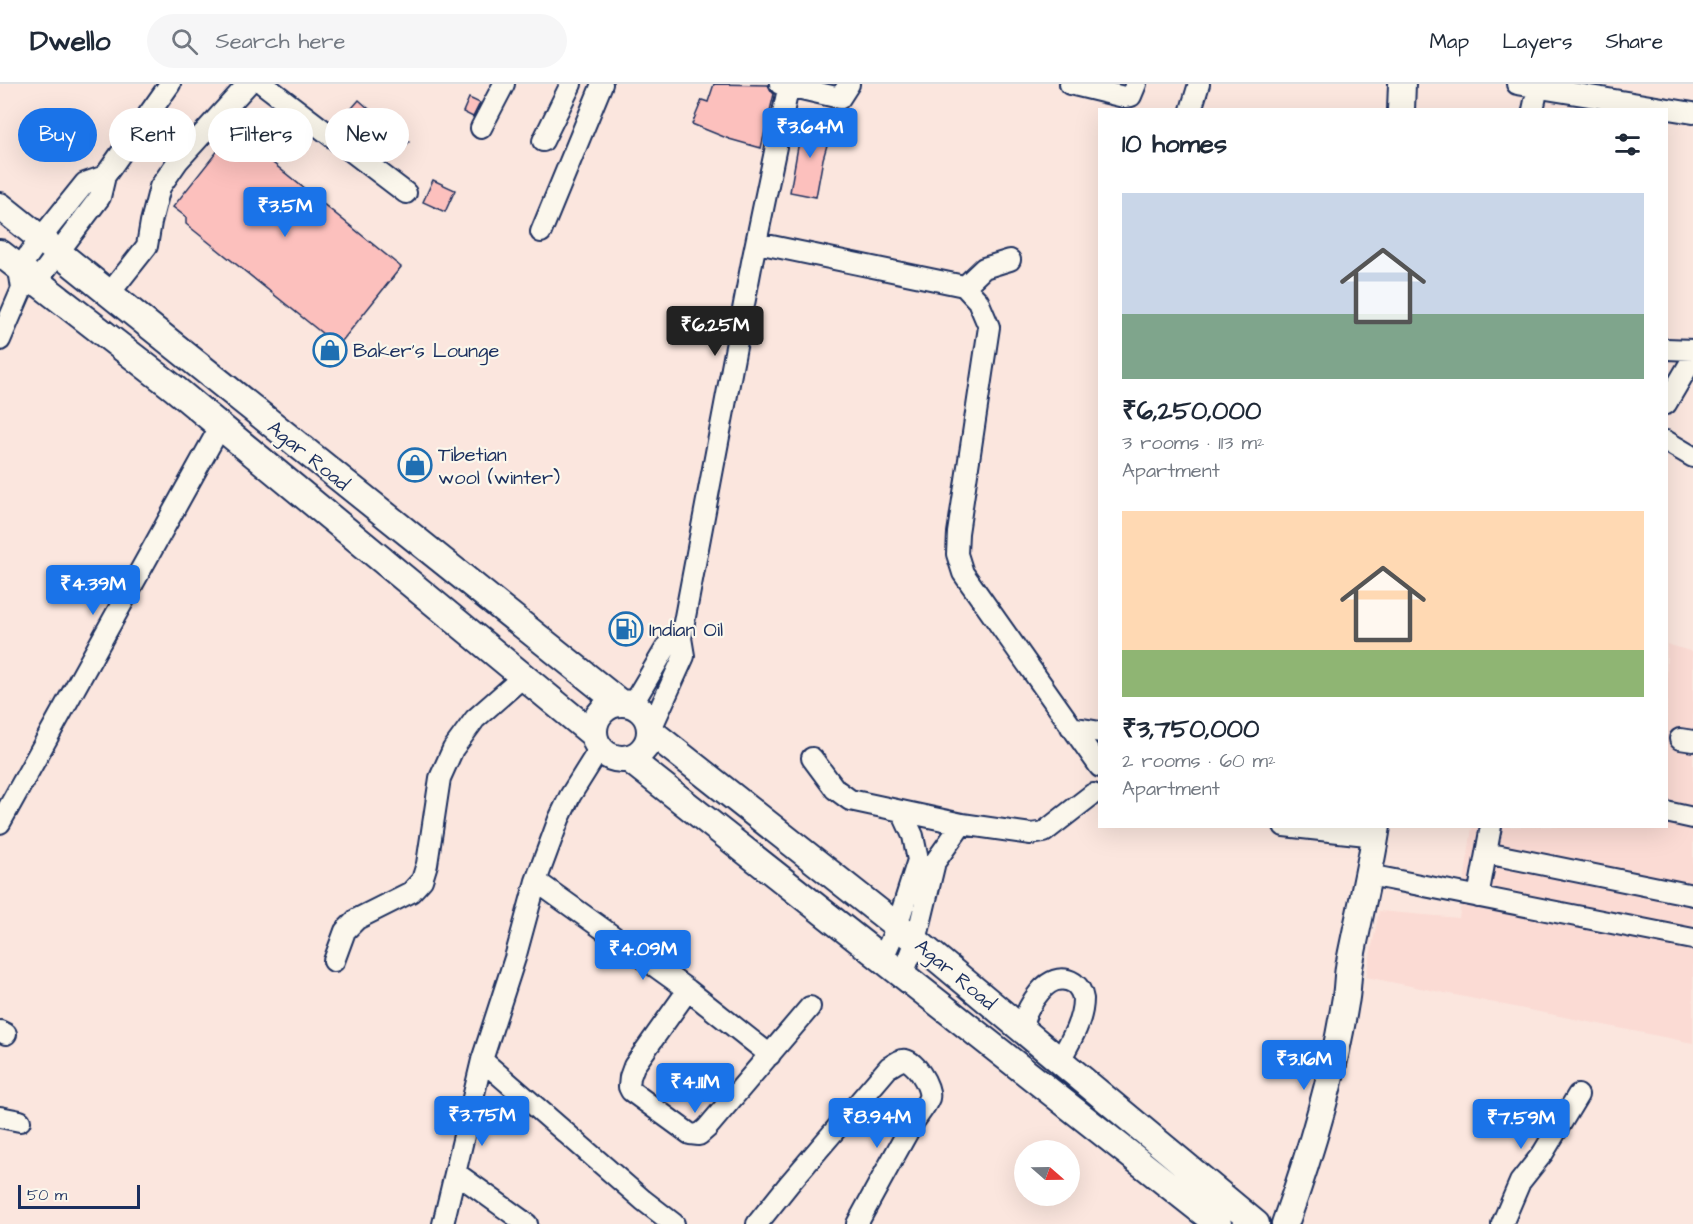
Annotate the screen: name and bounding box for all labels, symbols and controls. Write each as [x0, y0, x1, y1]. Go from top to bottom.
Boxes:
search box [147, 14, 567, 68]
text: Dwello [30, 22, 111, 61]
icon: search [168, 25, 201, 58]
text: Search here [216, 26, 345, 57]
text: Map [1429, 27, 1469, 56]
text: Layers [1502, 27, 1572, 56]
text: Share [1605, 27, 1663, 56]
chip: Buy [18, 108, 97, 162]
chip: Rent [109, 108, 196, 162]
chip: Filters [208, 108, 313, 162]
chip: New [325, 108, 409, 162]
pin: ₹3.64M [761, 108, 859, 159]
text: ₹3.64M [776, 113, 844, 141]
text: 10 homes [1122, 126, 1227, 162]
icon: filters [1611, 128, 1644, 161]
pin: ₹3.5M [243, 187, 327, 238]
text: ₹3.5M [257, 192, 313, 220]
icon: home [1329, 232, 1437, 340]
pin: ₹6.25M [666, 306, 764, 357]
text: ₹6.25M [681, 311, 749, 339]
shop icon: Baker's Lounge [312, 332, 348, 368]
place label: Baker's Lounge [353, 337, 499, 366]
text: ₹6,250,000 [1122, 393, 1261, 429]
street label: Agar Road [261, 414, 355, 498]
text: 3 rooms · 113 m² [1122, 429, 1265, 457]
place label: Tibetian wool (winter) [438, 441, 560, 492]
shop icon: Tibetian wool (winter) [397, 447, 433, 483]
text: Apartment [1122, 457, 1220, 485]
icon: home [1329, 550, 1437, 658]
pin: ₹4.39M [44, 565, 142, 616]
text: ₹4.39M [60, 570, 126, 598]
fuel station icon: Indian Oil [608, 611, 644, 647]
place label: Indian Oil [649, 616, 723, 644]
text: ₹3,750,000 [1122, 711, 1259, 747]
text: 2 rooms · 60 m² [1122, 747, 1276, 775]
text: Apartment [1122, 775, 1220, 803]
pin: ₹4.09M [594, 930, 692, 981]
street label: Agar Road [908, 932, 1002, 1018]
text: ₹4.09M [609, 935, 677, 963]
pin: ₹3.16M [1255, 1040, 1353, 1091]
text: ₹3.16M [1276, 1045, 1332, 1073]
pin: ₹4.11M [646, 1063, 744, 1114]
text: ₹4.11M [670, 1068, 720, 1096]
pin: ₹3.75M [433, 1096, 531, 1147]
pin: ₹8.94M [828, 1098, 926, 1149]
pin: ₹7.59M [1472, 1099, 1570, 1150]
text: ₹3.75M [448, 1101, 516, 1129]
text: ₹8.94M [843, 1103, 911, 1131]
text: ₹7.59M [1487, 1104, 1555, 1132]
north arrow [1014, 1140, 1080, 1206]
map controls [1014, 1140, 1080, 1206]
scale bar [18, 1182, 140, 1210]
text: 50 m [27, 1184, 67, 1206]

